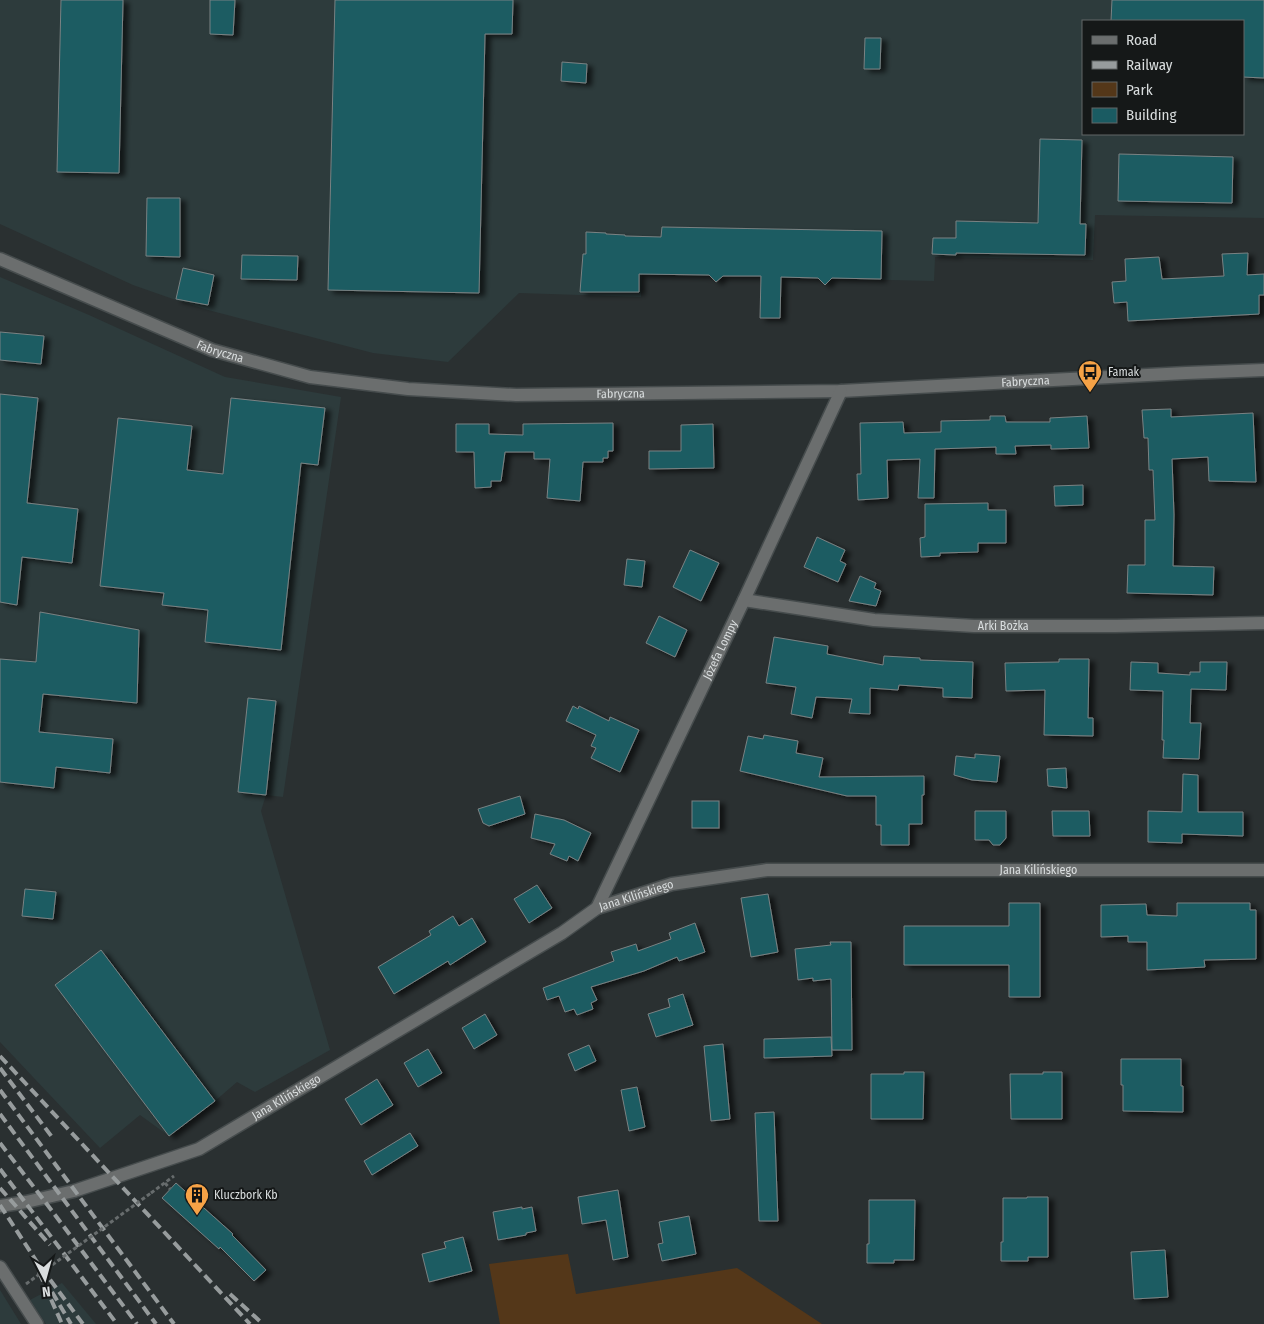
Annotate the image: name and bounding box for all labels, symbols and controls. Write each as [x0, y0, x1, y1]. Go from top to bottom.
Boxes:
legend [1082, 20, 1244, 135]
text: Road [1126, 31, 1157, 49]
text: Railway [1126, 56, 1173, 74]
text: Park [1126, 81, 1153, 99]
text: Building [1126, 106, 1177, 124]
street label: Fabryczna [195, 337, 245, 365]
bus stop icon: Famak [1077, 359, 1103, 393]
place label: Famak [1108, 365, 1140, 379]
street label: Fabryczna [1001, 373, 1050, 390]
street label: Fabryczna [596, 386, 645, 401]
street label: Józefa Lompy [700, 617, 741, 682]
street label: Arki Bożka [978, 619, 1029, 633]
street label: Jana Kilińskiego [1000, 863, 1077, 877]
street label: Jana Kilińskiego [597, 877, 675, 914]
street label: Jana Kilińskiego [249, 1071, 323, 1123]
building icon: Kluczbork Kb [184, 1182, 210, 1216]
place label: Kluczbork Kb [214, 1188, 278, 1202]
north arrow [20, 1254, 70, 1304]
text: N [41, 1283, 51, 1300]

